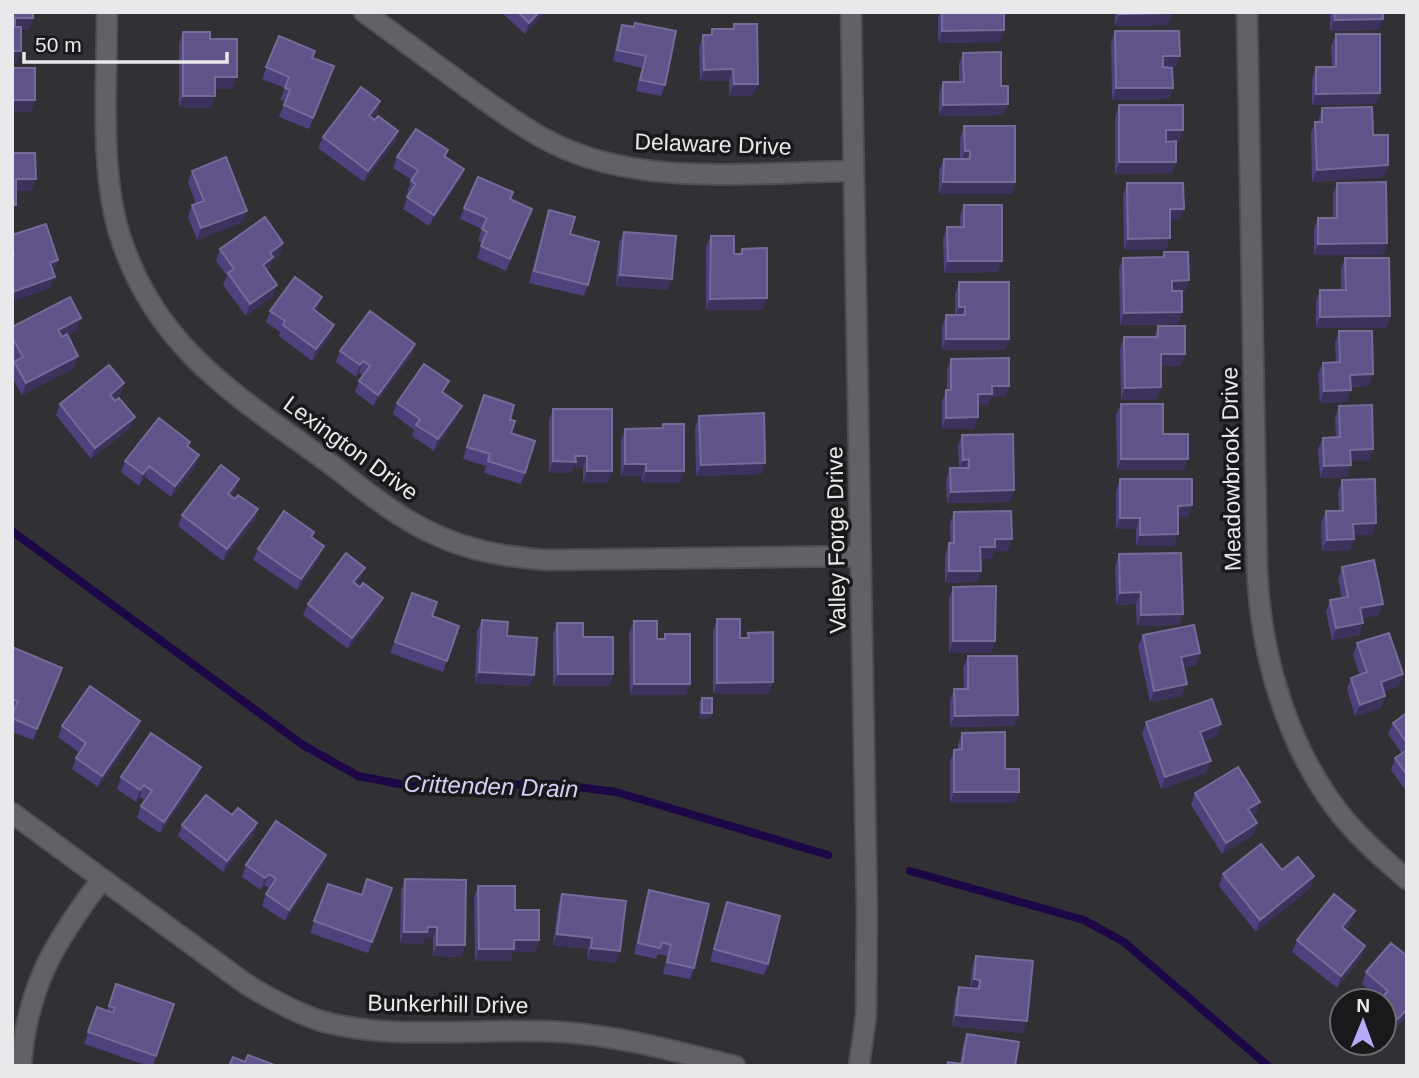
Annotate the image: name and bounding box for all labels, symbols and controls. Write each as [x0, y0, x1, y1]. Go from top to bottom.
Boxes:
scale bar [24, 21, 228, 65]
text: 50 m [35, 33, 82, 56]
street label: Delaware Drive [634, 128, 792, 160]
street label: Meadowbrook Drive [1216, 367, 1246, 571]
street label: Lexington Drive [279, 391, 423, 505]
street label: Valley Forge Drive [821, 446, 851, 634]
water label: Crittenden Drain [403, 769, 579, 803]
north arrow [1328, 987, 1398, 1057]
street label: Bunkerhill Drive [367, 990, 529, 1018]
text: N [1356, 995, 1370, 1016]

